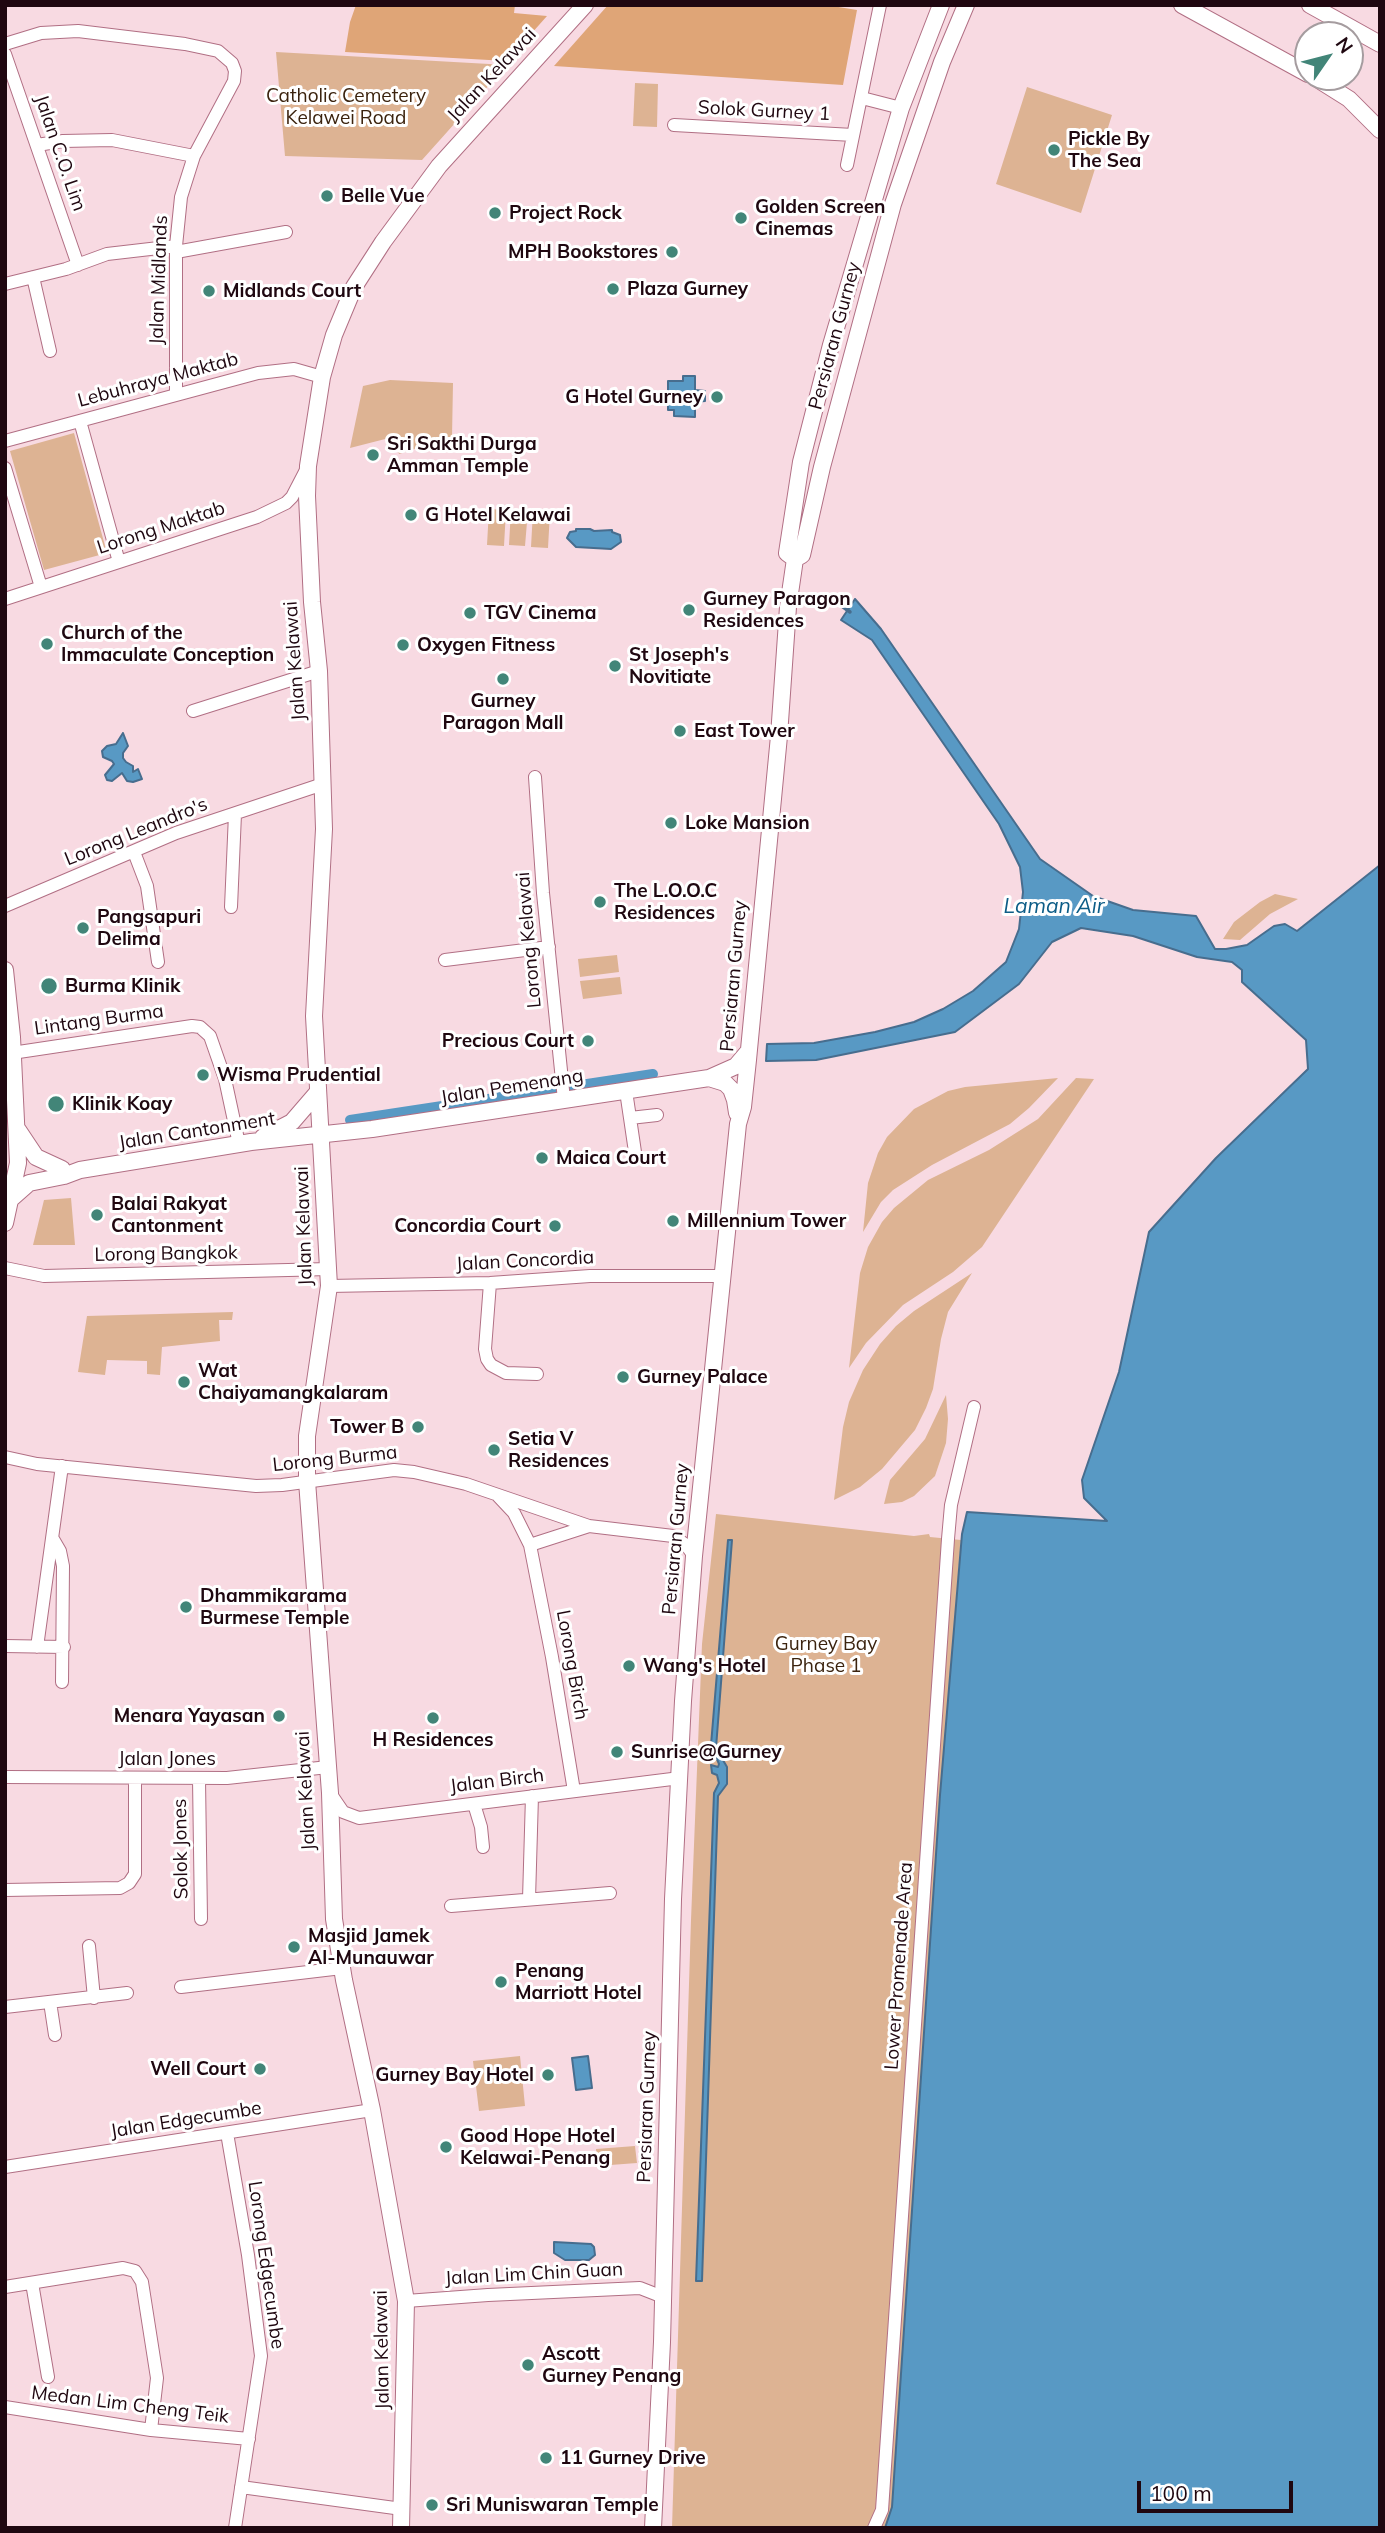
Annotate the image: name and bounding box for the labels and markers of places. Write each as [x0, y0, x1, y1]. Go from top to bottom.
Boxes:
place label: Pickle By The Sea [1068, 128, 1150, 172]
marker: Pickle By The Sea [1046, 142, 1062, 158]
place label: Belle Vue [341, 185, 425, 207]
marker: Belle Vue [319, 188, 335, 204]
place label: Golden Screen Cinemas [755, 196, 886, 240]
place label: Project Rock [509, 202, 622, 224]
marker: Project Rock [487, 205, 503, 221]
marker: Golden Screen Cinemas [733, 210, 749, 226]
place label: MPH Bookstores [508, 241, 658, 263]
marker: MPH Bookstores [664, 244, 680, 260]
place label: Plaza Gurney [627, 278, 748, 300]
place label: Midlands Court [223, 280, 361, 302]
marker: Plaza Gurney [605, 281, 621, 297]
marker: Midlands Court [201, 283, 217, 299]
place label: G Hotel Gurney [565, 386, 703, 408]
marker: G Hotel Gurney [709, 389, 725, 405]
place label: Sri Sakthi Durga Amman Temple [387, 433, 537, 477]
marker: Sri Sakthi Durga Amman Temple [365, 447, 381, 463]
place label: G Hotel Kelawai [425, 504, 571, 526]
marker: G Hotel Kelawai [403, 507, 419, 523]
place label: Gurney Paragon Residences [703, 588, 851, 632]
place label: TGV Cinema [484, 602, 596, 624]
marker: Gurney Paragon Residences [681, 602, 697, 618]
marker: TGV Cinema [462, 605, 478, 621]
place label: Church of the Immaculate Conception [61, 622, 274, 666]
place label: Oxygen Fitness [417, 634, 555, 656]
marker: Church of the Immaculate Conception [39, 636, 55, 652]
marker: Oxygen Fitness [395, 637, 411, 653]
place label: St Joseph's Novitiate [629, 644, 729, 688]
marker: St Joseph's Novitiate [607, 658, 623, 674]
marker: Gurney Paragon Mall [495, 671, 511, 687]
place label: Gurney Paragon Mall [442, 690, 564, 734]
place label: East Tower [694, 720, 795, 742]
marker: East Tower [672, 723, 688, 739]
place label: Loke Mansion [685, 812, 810, 834]
marker: Loke Mansion [663, 815, 679, 831]
place label: The L.O.O.C Residences [614, 880, 717, 924]
marker: The L.O.O.C Residences [592, 894, 608, 910]
place label: Pangsapuri Delima [97, 906, 201, 950]
marker: Pangsapuri Delima [75, 920, 91, 936]
place label: Burma Klinik [65, 975, 180, 997]
marker: Burma Klinik [39, 976, 59, 996]
place label: Precious Court [442, 1030, 574, 1052]
marker: Precious Court [580, 1033, 596, 1049]
place label: Wisma Prudential [217, 1064, 381, 1086]
marker: Wisma Prudential [195, 1067, 211, 1083]
place label: Klinik Koay [72, 1093, 172, 1115]
marker: Klinik Koay [46, 1094, 66, 1114]
place label: Maica Court [556, 1147, 666, 1169]
marker: Maica Court [534, 1150, 550, 1166]
place label: Balai Rakyat Cantonment [111, 1193, 227, 1237]
marker: Balai Rakyat Cantonment [89, 1207, 105, 1223]
place label: Millennium Tower [687, 1210, 846, 1232]
marker: Millennium Tower [665, 1213, 681, 1229]
place label: Concordia Court [394, 1215, 541, 1237]
marker: Concordia Court [547, 1218, 563, 1234]
place label: Wat Chaiyamangkalaram [198, 1360, 388, 1404]
place label: Gurney Palace [637, 1366, 768, 1388]
marker: Gurney Palace [615, 1369, 631, 1385]
marker: Wat Chaiyamangkalaram [176, 1374, 192, 1390]
place label: Tower B [330, 1416, 404, 1438]
marker: Tower B [410, 1419, 426, 1435]
place label: Setia V Residences [508, 1428, 609, 1472]
marker: Setia V Residences [486, 1442, 502, 1458]
place label: Dhammikarama Burmese Temple [200, 1585, 349, 1629]
marker: Dhammikarama Burmese Temple [178, 1599, 194, 1615]
place label: Wang's Hotel [643, 1655, 766, 1677]
marker: Wang's Hotel [621, 1658, 637, 1674]
place label: Menara Yayasan [114, 1705, 265, 1727]
marker: Menara Yayasan [271, 1708, 287, 1724]
marker: H Residences [425, 1710, 441, 1726]
place label: H Residences [373, 1729, 493, 1751]
place label: Sunrise@Gurney [631, 1741, 782, 1763]
marker: Sunrise@Gurney [609, 1744, 625, 1760]
place label: Masjid Jamek Al-Munauwar [308, 1925, 434, 1969]
marker: Masjid Jamek Al-Munauwar [286, 1939, 302, 1955]
place label: Penang Marriott Hotel [515, 1960, 642, 2004]
marker: Penang Marriott Hotel [493, 1974, 509, 1990]
place label: Well Court [150, 2058, 246, 2080]
marker: Well Court [252, 2061, 268, 2077]
place label: Gurney Bay Hotel [375, 2064, 534, 2086]
marker: Gurney Bay Hotel [540, 2067, 556, 2083]
place label: Good Hope Hotel Kelawai-Penang [460, 2125, 615, 2169]
marker: Good Hope Hotel Kelawai-Penang [438, 2139, 454, 2155]
place label: Ascott Gurney Penang [542, 2343, 681, 2387]
marker: Ascott Gurney Penang [520, 2357, 536, 2373]
place label: 11 Gurney Drive [560, 2447, 706, 2469]
marker: 11 Gurney Drive [538, 2450, 554, 2466]
place label: Sri Muniswaran Temple [446, 2494, 659, 2516]
marker: Sri Muniswaran Temple [424, 2497, 440, 2513]

